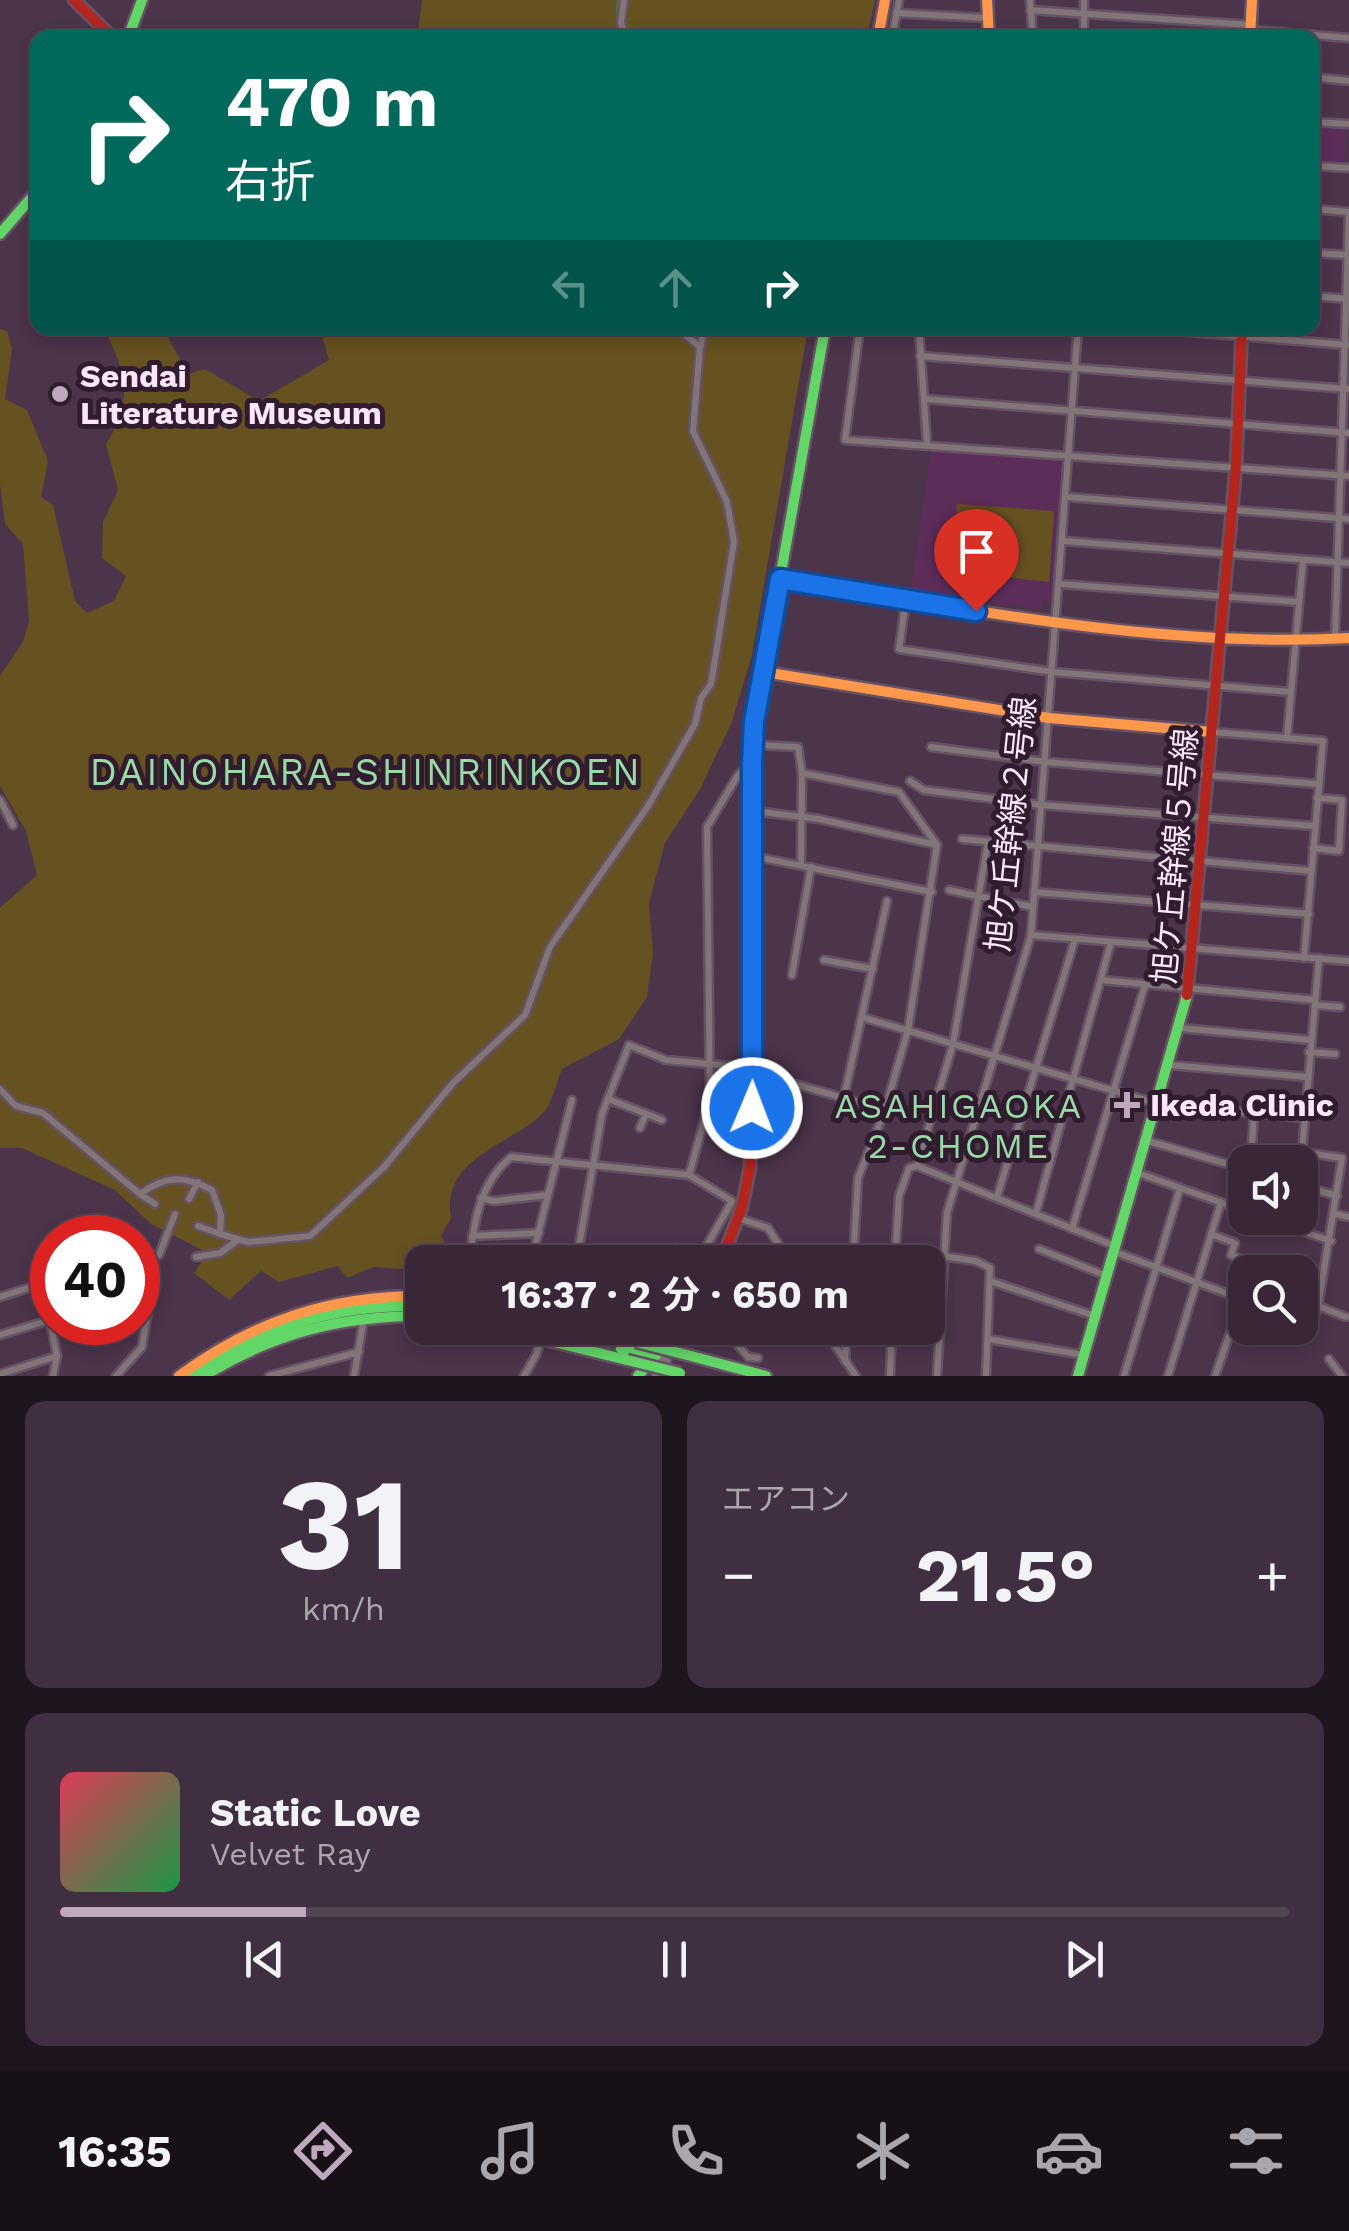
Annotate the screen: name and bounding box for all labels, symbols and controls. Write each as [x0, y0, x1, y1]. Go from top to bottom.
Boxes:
text: 470 m [225, 61, 438, 143]
icon: right [60, 70, 190, 200]
text: 右折 [225, 155, 315, 208]
icon: left [543, 260, 598, 315]
icon: ahead [648, 260, 703, 315]
icon: right [753, 260, 808, 315]
place label: Sendai Literature Museum [80, 357, 382, 432]
marker: Sendai Literature Museum [49, 383, 71, 405]
pin [934, 509, 1019, 612]
icon: arrive [949, 524, 1004, 579]
street label: 旭ケ丘幹線２号線 [979, 695, 1043, 953]
street label: 旭ケ丘幹線５号線 [1145, 727, 1205, 985]
district label: DAINOHARA-SHINRINKOEN [90, 750, 642, 794]
position arrow [700, 1056, 804, 1160]
district label: ASAHIGAOKA 2-CHOME [834, 1085, 1084, 1167]
place label: Ikeda Clinic [1150, 1086, 1334, 1124]
marker: Ikeda Clinic [1114, 1092, 1140, 1118]
map controls [1228, 1145, 1318, 1345]
button: sound [1228, 1145, 1318, 1235]
speed limit sign: 40 [30, 1215, 160, 1345]
button: search [1228, 1255, 1318, 1345]
text: 16:37 · 2 分 · 650 m [501, 1273, 849, 1317]
text: 31 [277, 1448, 410, 1601]
text: エアコン [722, 1480, 850, 1518]
text: 21.5° [916, 1531, 1095, 1619]
text: − [722, 1543, 755, 1607]
text: + [1256, 1543, 1289, 1607]
text: km/h [302, 1590, 385, 1628]
text: Static Love [210, 1791, 421, 1835]
text: Velvet Ray [210, 1835, 371, 1873]
icon: previous [237, 1932, 292, 1987]
icon: pause [647, 1932, 702, 1987]
icon: next [1057, 1932, 1112, 1987]
icon: directions [288, 2116, 358, 2186]
icon: music [475, 2116, 545, 2186]
icon: phone [661, 2116, 731, 2186]
icon: climate [848, 2116, 918, 2186]
icon: car [1034, 2116, 1104, 2186]
icon: filters [1221, 2116, 1291, 2186]
text: 16:35 [58, 2125, 172, 2178]

